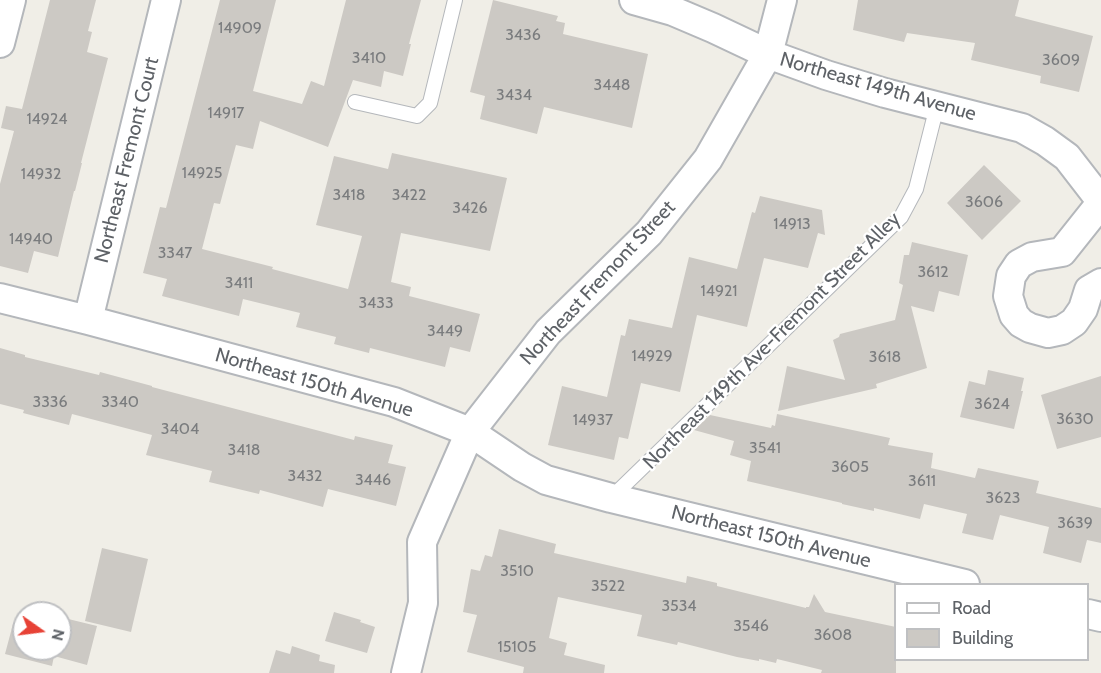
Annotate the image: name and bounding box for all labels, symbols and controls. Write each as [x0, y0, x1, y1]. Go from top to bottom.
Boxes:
house number: 14909 [218, 18, 262, 38]
house number: 3436 [505, 25, 541, 45]
street label: Northeast 149th Avenue [777, 47, 979, 127]
house number: 3410 [352, 48, 386, 68]
house number: 3609 [1042, 50, 1080, 70]
street label: Northeast Fremont Court [90, 55, 164, 265]
house number: 3448 [594, 75, 630, 95]
house number: 3434 [496, 85, 532, 105]
house number: 14917 [208, 103, 244, 123]
house number: 14924 [26, 109, 68, 129]
house number: 14925 [182, 163, 222, 183]
house number: 14932 [21, 164, 61, 184]
house number: 3418 [333, 185, 365, 205]
house number: 3422 [392, 185, 426, 205]
house number: 3606 [965, 192, 1003, 212]
street label: Northeast Fremont Street [516, 196, 680, 370]
house number: 3426 [452, 198, 488, 218]
street label: Northeast 149th Ave-Fremont Street Alley [638, 207, 906, 475]
house number: 14913 [773, 214, 811, 234]
house number: 14940 [9, 229, 53, 249]
house number: 3347 [158, 243, 192, 263]
house number: 3612 [917, 262, 949, 282]
house number: 3411 [225, 273, 253, 293]
house number: 14921 [700, 281, 738, 301]
house number: 3433 [358, 293, 394, 313]
house number: 3449 [427, 321, 463, 341]
street label: Northeast 150th Avenue [212, 343, 416, 423]
house number: 14929 [631, 346, 673, 366]
house number: 3618 [869, 347, 901, 367]
house number: 3336 [32, 392, 68, 412]
house number: 3340 [101, 392, 139, 412]
house number: 3624 [974, 394, 1010, 414]
house number: 3630 [1056, 409, 1094, 429]
house number: 14937 [573, 410, 613, 430]
house number: 3404 [161, 419, 199, 439]
house number: 3541 [749, 438, 781, 458]
house number: 3418 [228, 440, 260, 460]
house number: 3605 [831, 457, 869, 477]
house number: 3432 [288, 466, 322, 486]
house number: 3446 [355, 470, 391, 490]
house number: 3611 [908, 471, 936, 491]
house number: 3623 [986, 488, 1020, 508]
street label: Northeast 150th Avenue [669, 501, 873, 573]
house number: 3639 [1057, 513, 1093, 533]
house number: 3510 [500, 561, 534, 581]
house number: 3522 [591, 576, 625, 596]
legend [894, 583, 1089, 661]
house number: 3534 [661, 596, 697, 616]
text: Road [952, 597, 991, 619]
north arrow [12, 601, 72, 661]
house number: 3546 [733, 616, 769, 636]
house number: 3608 [814, 625, 852, 645]
text: N [47, 627, 69, 643]
text: Building [952, 627, 1013, 649]
house number: 15105 [498, 637, 536, 657]

